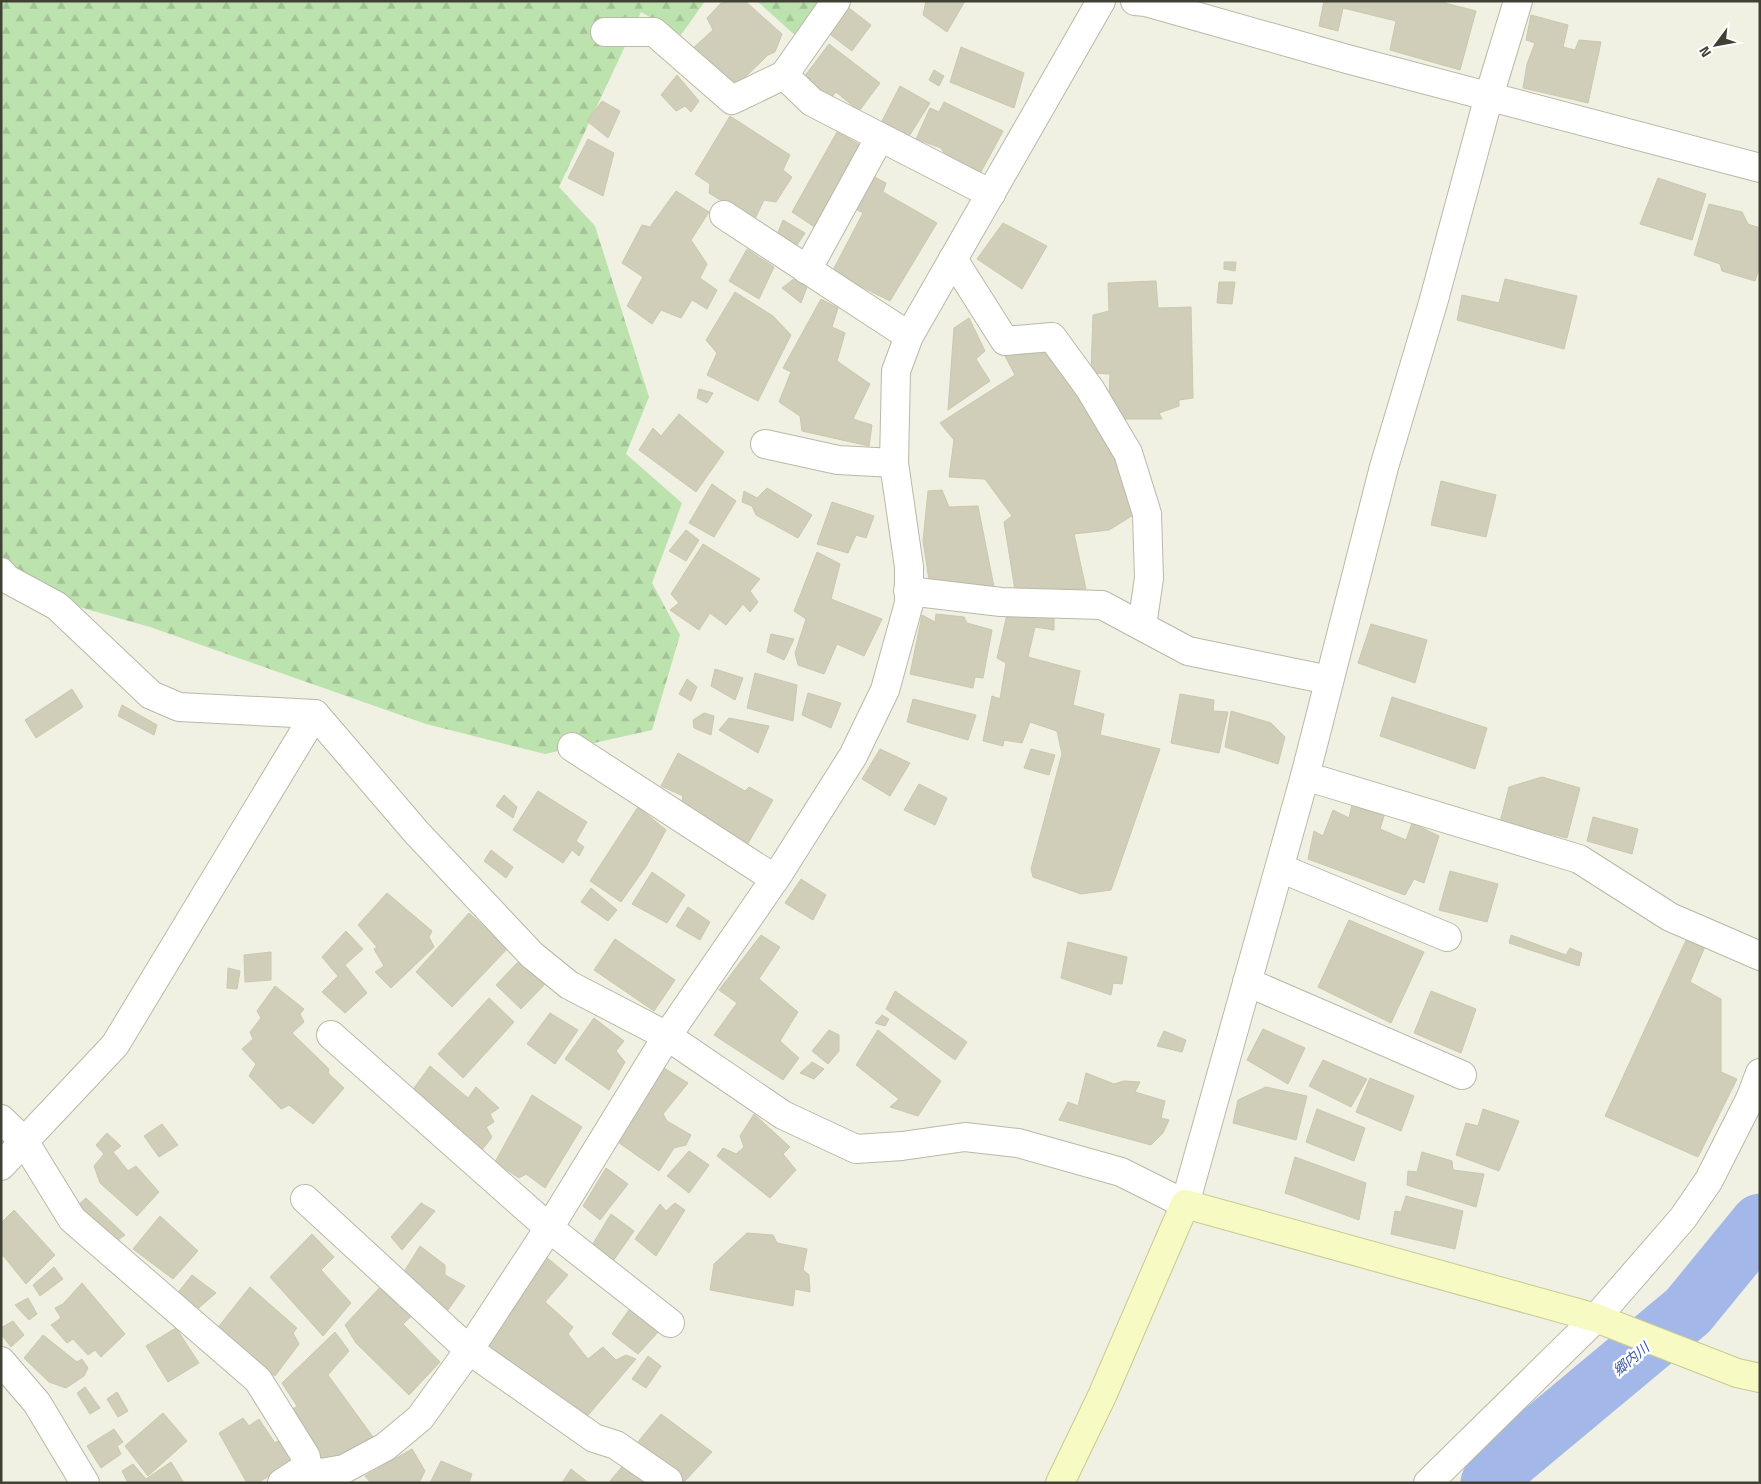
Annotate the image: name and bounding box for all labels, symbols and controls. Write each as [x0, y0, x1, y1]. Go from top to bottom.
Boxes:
north arrow [1691, 20, 1741, 70]
text: N [1693, 42, 1716, 62]
water label: 郷内川 [1608, 1336, 1655, 1380]

